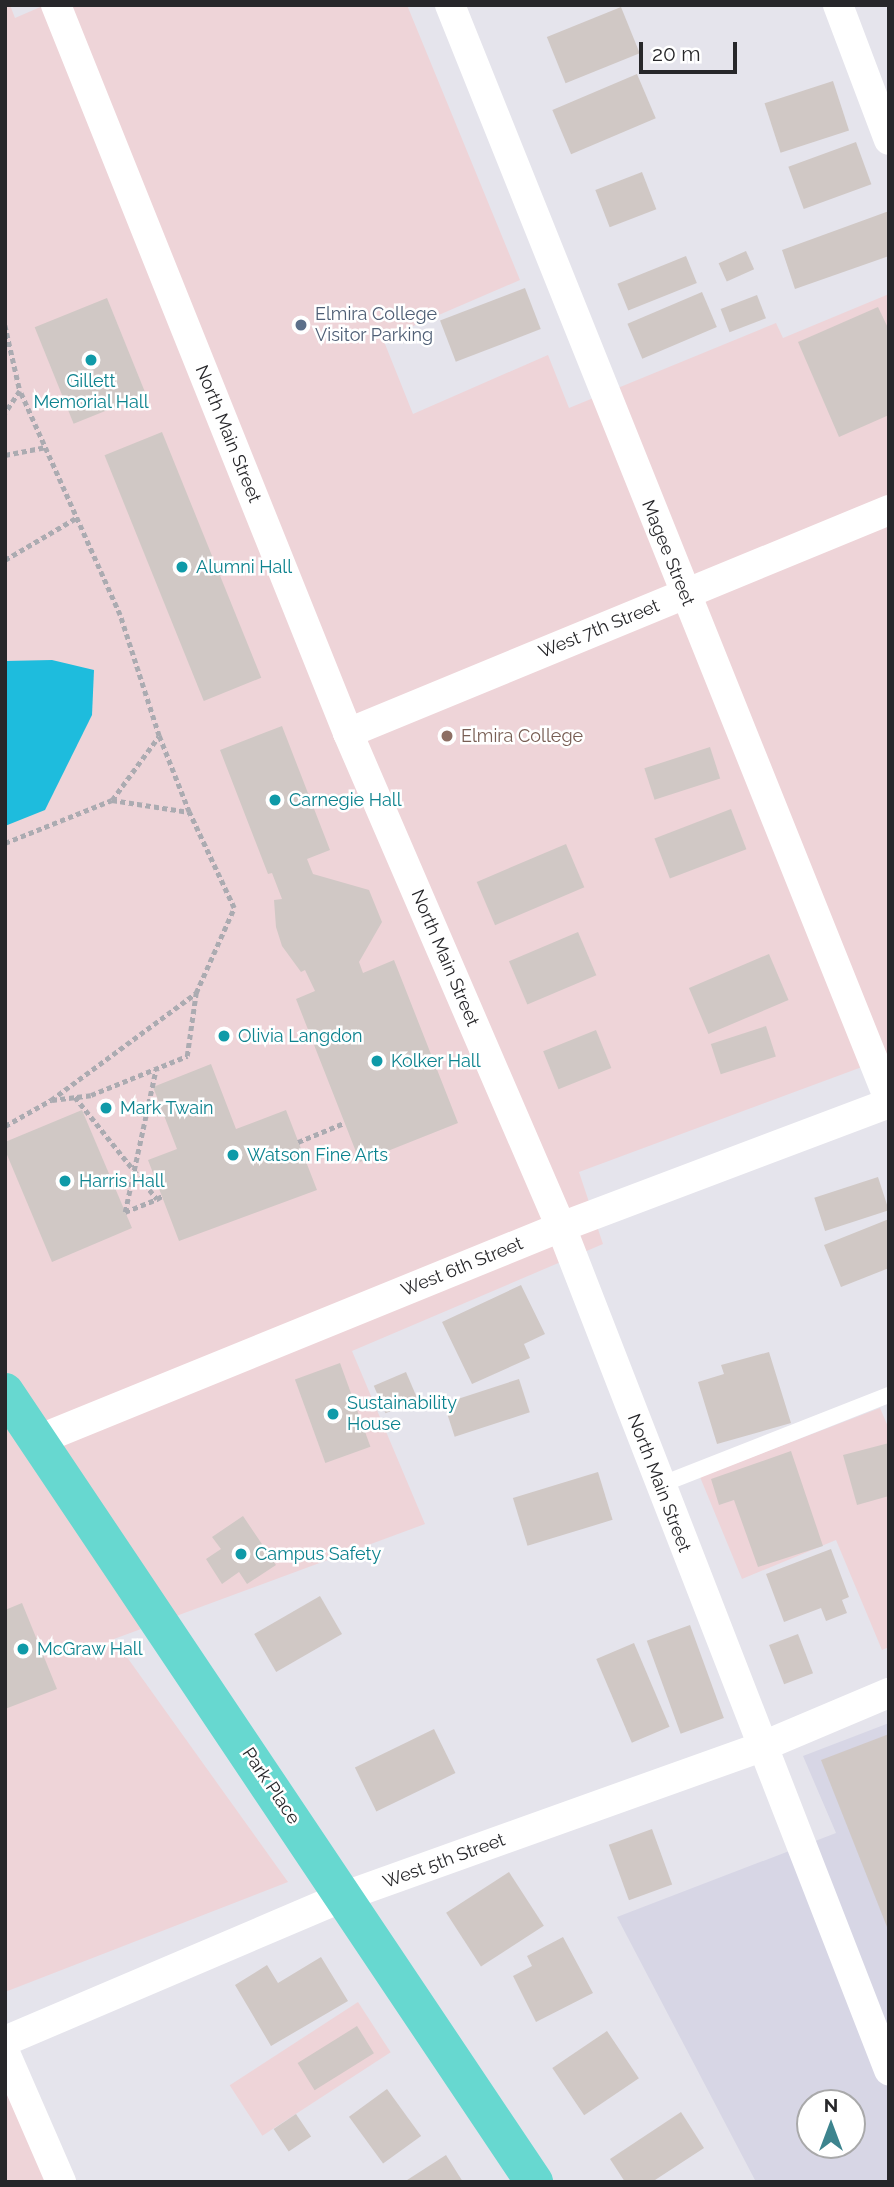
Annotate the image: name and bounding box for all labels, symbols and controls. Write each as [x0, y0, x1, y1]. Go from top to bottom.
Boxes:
scale bar [642, 28, 740, 72]
text: 20 m [652, 41, 700, 66]
place label: Elmira College Visitor Parking [315, 304, 437, 346]
marker: Elmira College Visitor Parking [293, 317, 309, 333]
marker: Gillett Memorial Hall [83, 352, 99, 368]
street label: North Main Street [191, 362, 265, 506]
place label: Gillett Memorial Hall [33, 371, 149, 414]
street label: Magee Street [637, 497, 699, 609]
place label: Alumni Hall [196, 556, 292, 578]
marker: Alumni Hall [174, 559, 190, 575]
street label: West 7th Street [536, 595, 662, 663]
place label: Elmira College [461, 725, 583, 747]
marker: Elmira College [439, 728, 455, 744]
place label: Carnegie Hall [289, 789, 402, 811]
marker: Carnegie Hall [267, 792, 283, 808]
street label: North Main Street [406, 886, 484, 1030]
place label: Olivia Langdon [238, 1025, 363, 1047]
marker: Olivia Langdon [216, 1028, 232, 1044]
place label: Kolker Hall [391, 1050, 481, 1072]
marker: Kolker Hall [369, 1053, 385, 1069]
place label: Mark Twain [120, 1097, 214, 1119]
marker: Mark Twain [98, 1100, 114, 1116]
place label: Watson Fine Arts [247, 1144, 389, 1166]
marker: Watson Fine Arts [225, 1147, 241, 1163]
place label: Harris Hall [79, 1170, 165, 1192]
marker: Harris Hall [57, 1173, 73, 1189]
street label: West 6th Street [398, 1233, 526, 1301]
place label: Sustainability House [347, 1393, 457, 1436]
marker: Sustainability House [325, 1406, 341, 1422]
street label: North Main Street [623, 1411, 695, 1555]
place label: Campus Safety [255, 1543, 381, 1565]
marker: Campus Safety [233, 1546, 249, 1562]
place label: McGraw Hall [37, 1638, 143, 1660]
marker: McGraw Hall [15, 1641, 31, 1657]
street label: Park Place [238, 1744, 304, 1828]
street label: West 5th Street [380, 1829, 508, 1893]
north arrow [796, 2089, 866, 2159]
text: N [824, 2094, 838, 2116]

